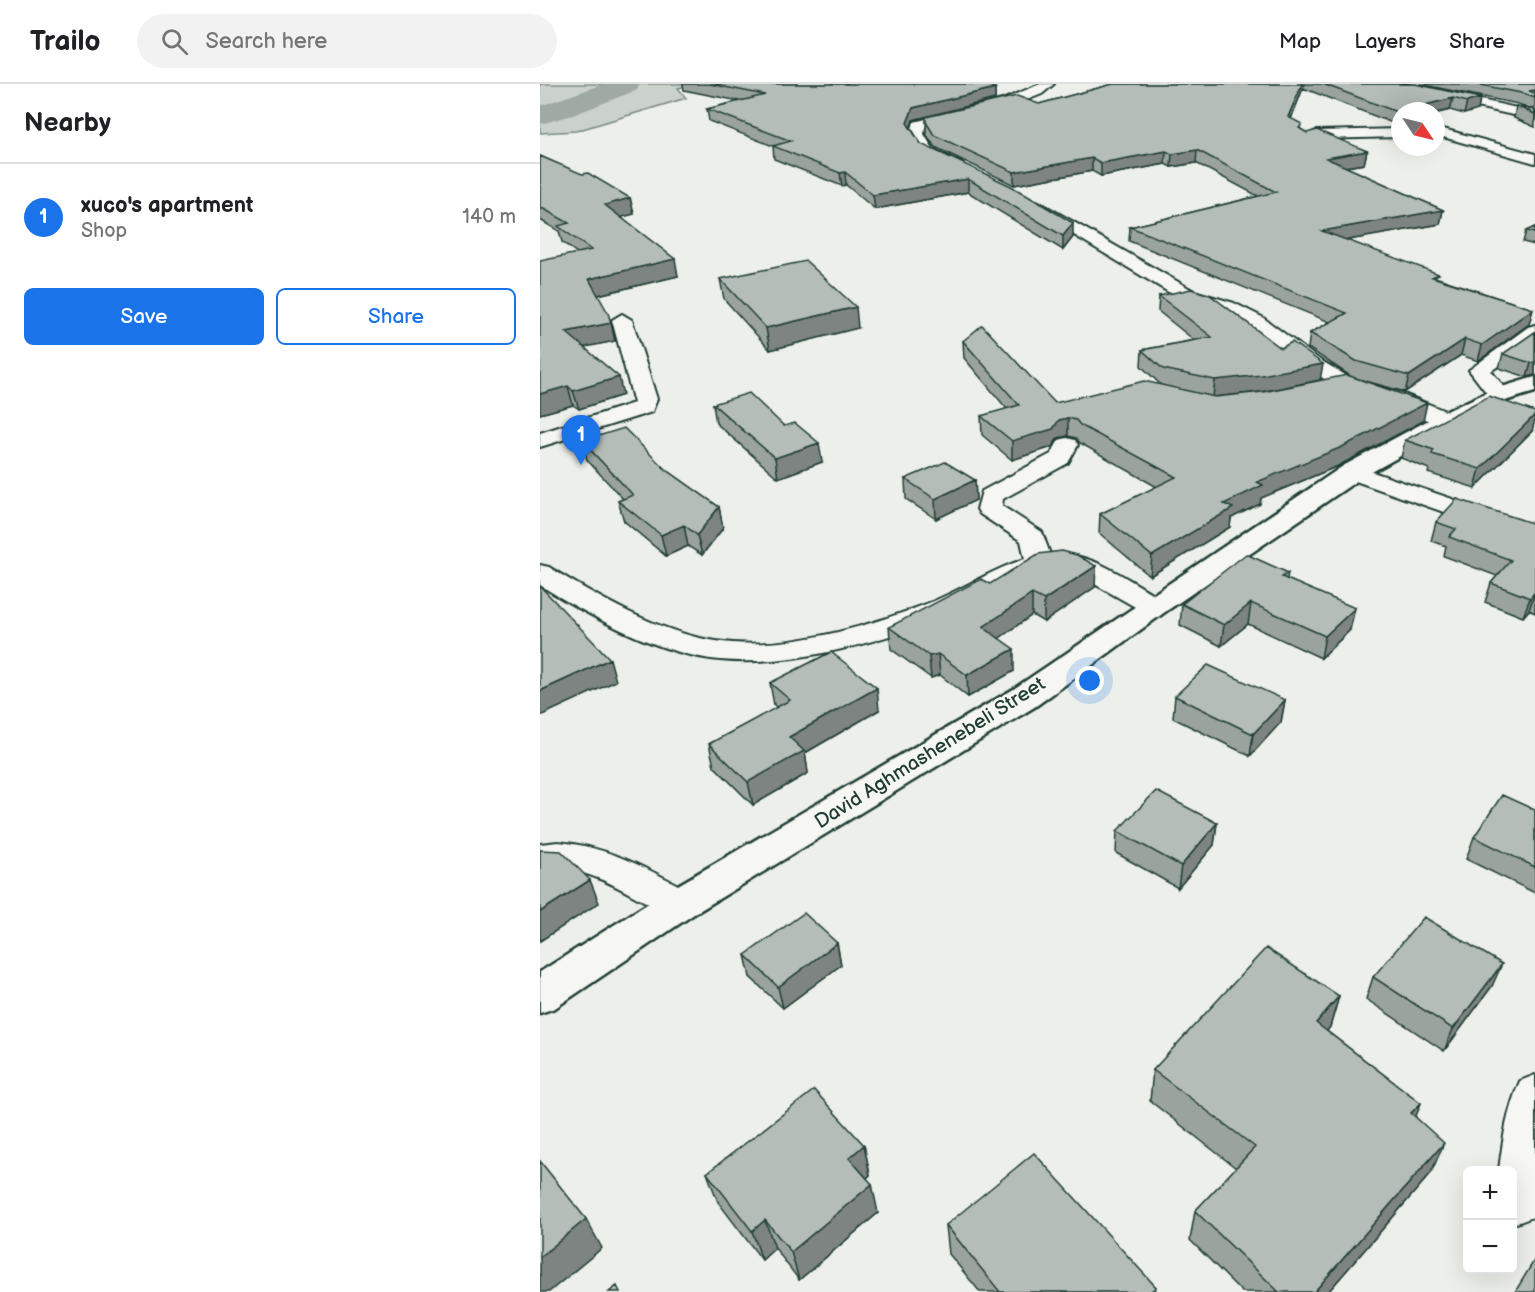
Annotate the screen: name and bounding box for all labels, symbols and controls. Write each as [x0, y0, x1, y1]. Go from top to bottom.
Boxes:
search box [137, 14, 557, 68]
text: Trailo [30, 25, 101, 58]
icon: search [158, 25, 191, 58]
text: Search here [206, 28, 327, 55]
text: Map [1279, 29, 1321, 54]
text: Layers [1354, 29, 1416, 54]
text: Share [1449, 29, 1505, 54]
north arrow [1391, 102, 1445, 156]
text: Nearby [24, 108, 111, 139]
text: xuco's apartment [81, 192, 253, 219]
text: 1 [39, 205, 48, 229]
text: 140 m [462, 205, 516, 229]
text: Shop [81, 219, 127, 243]
button: Save [24, 288, 264, 345]
button: Share [276, 288, 516, 345]
pin: 1 [562, 416, 600, 465]
your location [1075, 666, 1104, 695]
street label: David Aghmashenebeli Street [810, 672, 1050, 834]
map controls [1463, 1166, 1517, 1274]
button: + [1463, 1166, 1517, 1220]
button: − [1463, 1220, 1517, 1274]

